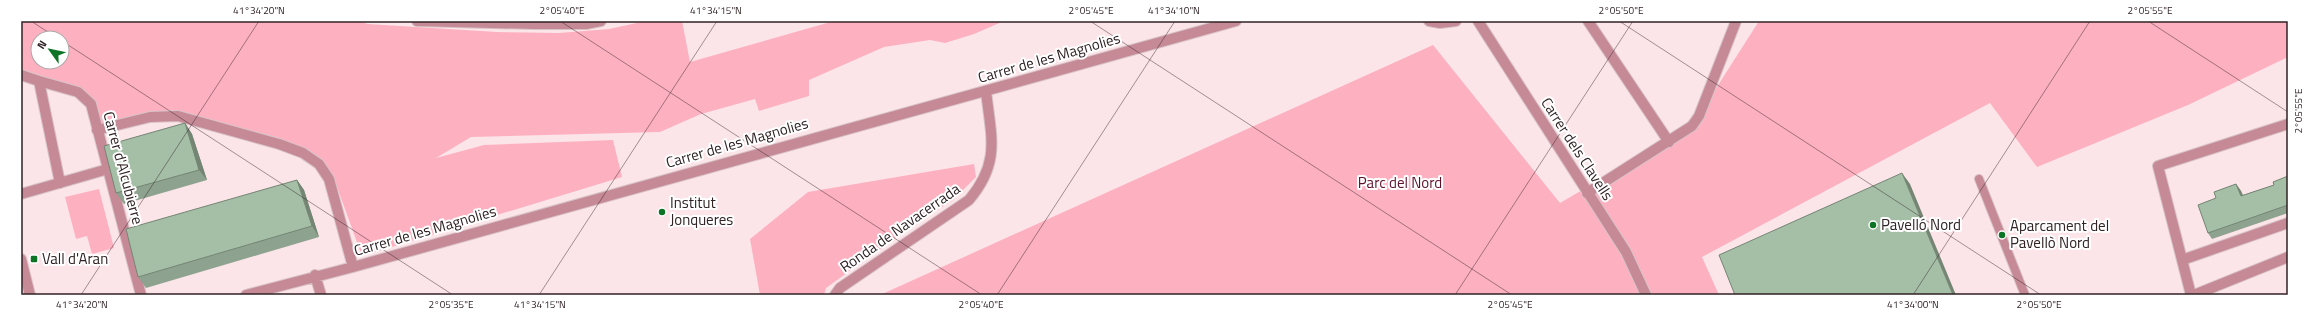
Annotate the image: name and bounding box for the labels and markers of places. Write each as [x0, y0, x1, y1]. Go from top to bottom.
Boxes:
place label: Institut Jonqueres [670, 191, 733, 231]
marker: Institut Jonqueres [657, 207, 667, 217]
place label: Pavelló Nord [1881, 213, 1961, 236]
place label: Aparcament del Pavellò Nord [2010, 214, 2109, 254]
marker: Pavelló Nord [1868, 220, 1878, 230]
marker: Aparcament del Pavellò Nord [1997, 230, 2007, 240]
place label: Vall d'Aran [42, 247, 108, 270]
marker: Vall d'Aran [29, 254, 39, 264]

